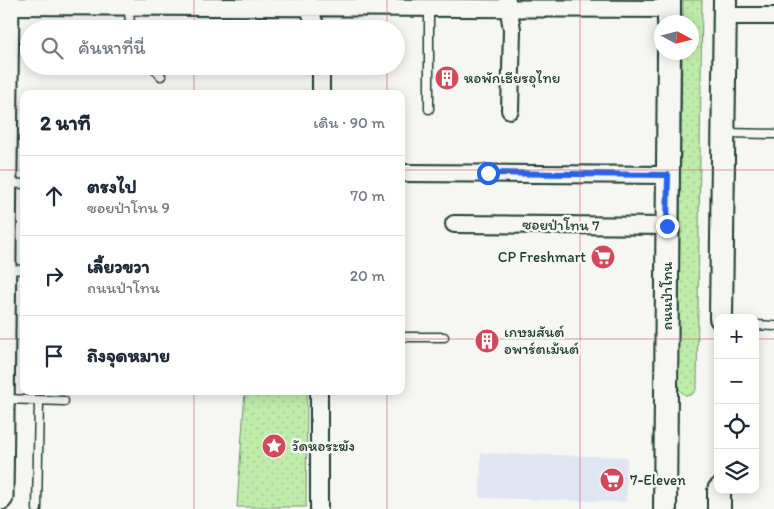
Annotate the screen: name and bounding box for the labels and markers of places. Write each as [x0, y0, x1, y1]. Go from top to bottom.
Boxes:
building icon: หอพักเธียรอุไทย [434, 65, 460, 91]
place label: หอพักเธียรอุไทย [464, 69, 560, 88]
supermarket icon: CP Freshmart [590, 244, 616, 270]
place label: CP Freshmart [498, 248, 586, 266]
place label: เกษมสันต์ อพาร์ตเม้นต์ [504, 323, 579, 358]
building icon: เกษมสันต์ อพาร์ตเม้นต์ [474, 328, 500, 354]
place icon: วัดหอระฆัง [261, 433, 287, 459]
place label: วัดหอระฆัง [292, 437, 355, 455]
supermarket icon: 7-Eleven [599, 467, 625, 493]
place label: 7-Eleven [630, 471, 686, 489]

